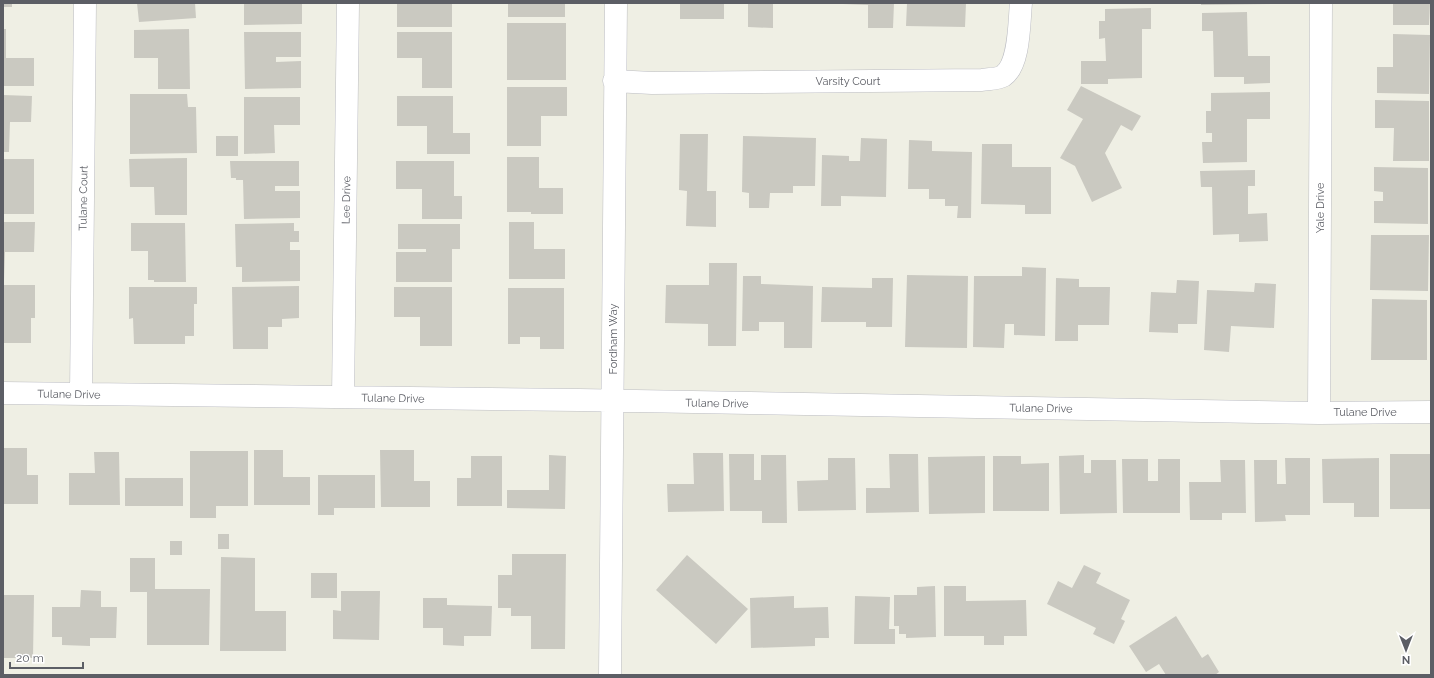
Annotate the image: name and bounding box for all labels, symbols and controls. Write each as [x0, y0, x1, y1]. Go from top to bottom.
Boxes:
street label: Varsity Court [816, 75, 881, 88]
street label: Tulane Court [76, 165, 91, 231]
street label: Lee Drive [340, 175, 353, 224]
street label: Yale Drive [1314, 182, 1327, 233]
street label: Fordham Way [607, 304, 620, 374]
street label: Tulane Drive [37, 387, 101, 402]
street label: Tulane Drive [361, 391, 425, 406]
street label: Tulane Drive [685, 396, 749, 411]
street label: Tulane Drive [1009, 401, 1073, 416]
street label: Tulane Drive [1333, 406, 1397, 419]
north arrow [1386, 630, 1426, 670]
scale bar [10, 644, 83, 670]
text: 20 m [16, 651, 44, 665]
text: N [1402, 653, 1410, 666]

